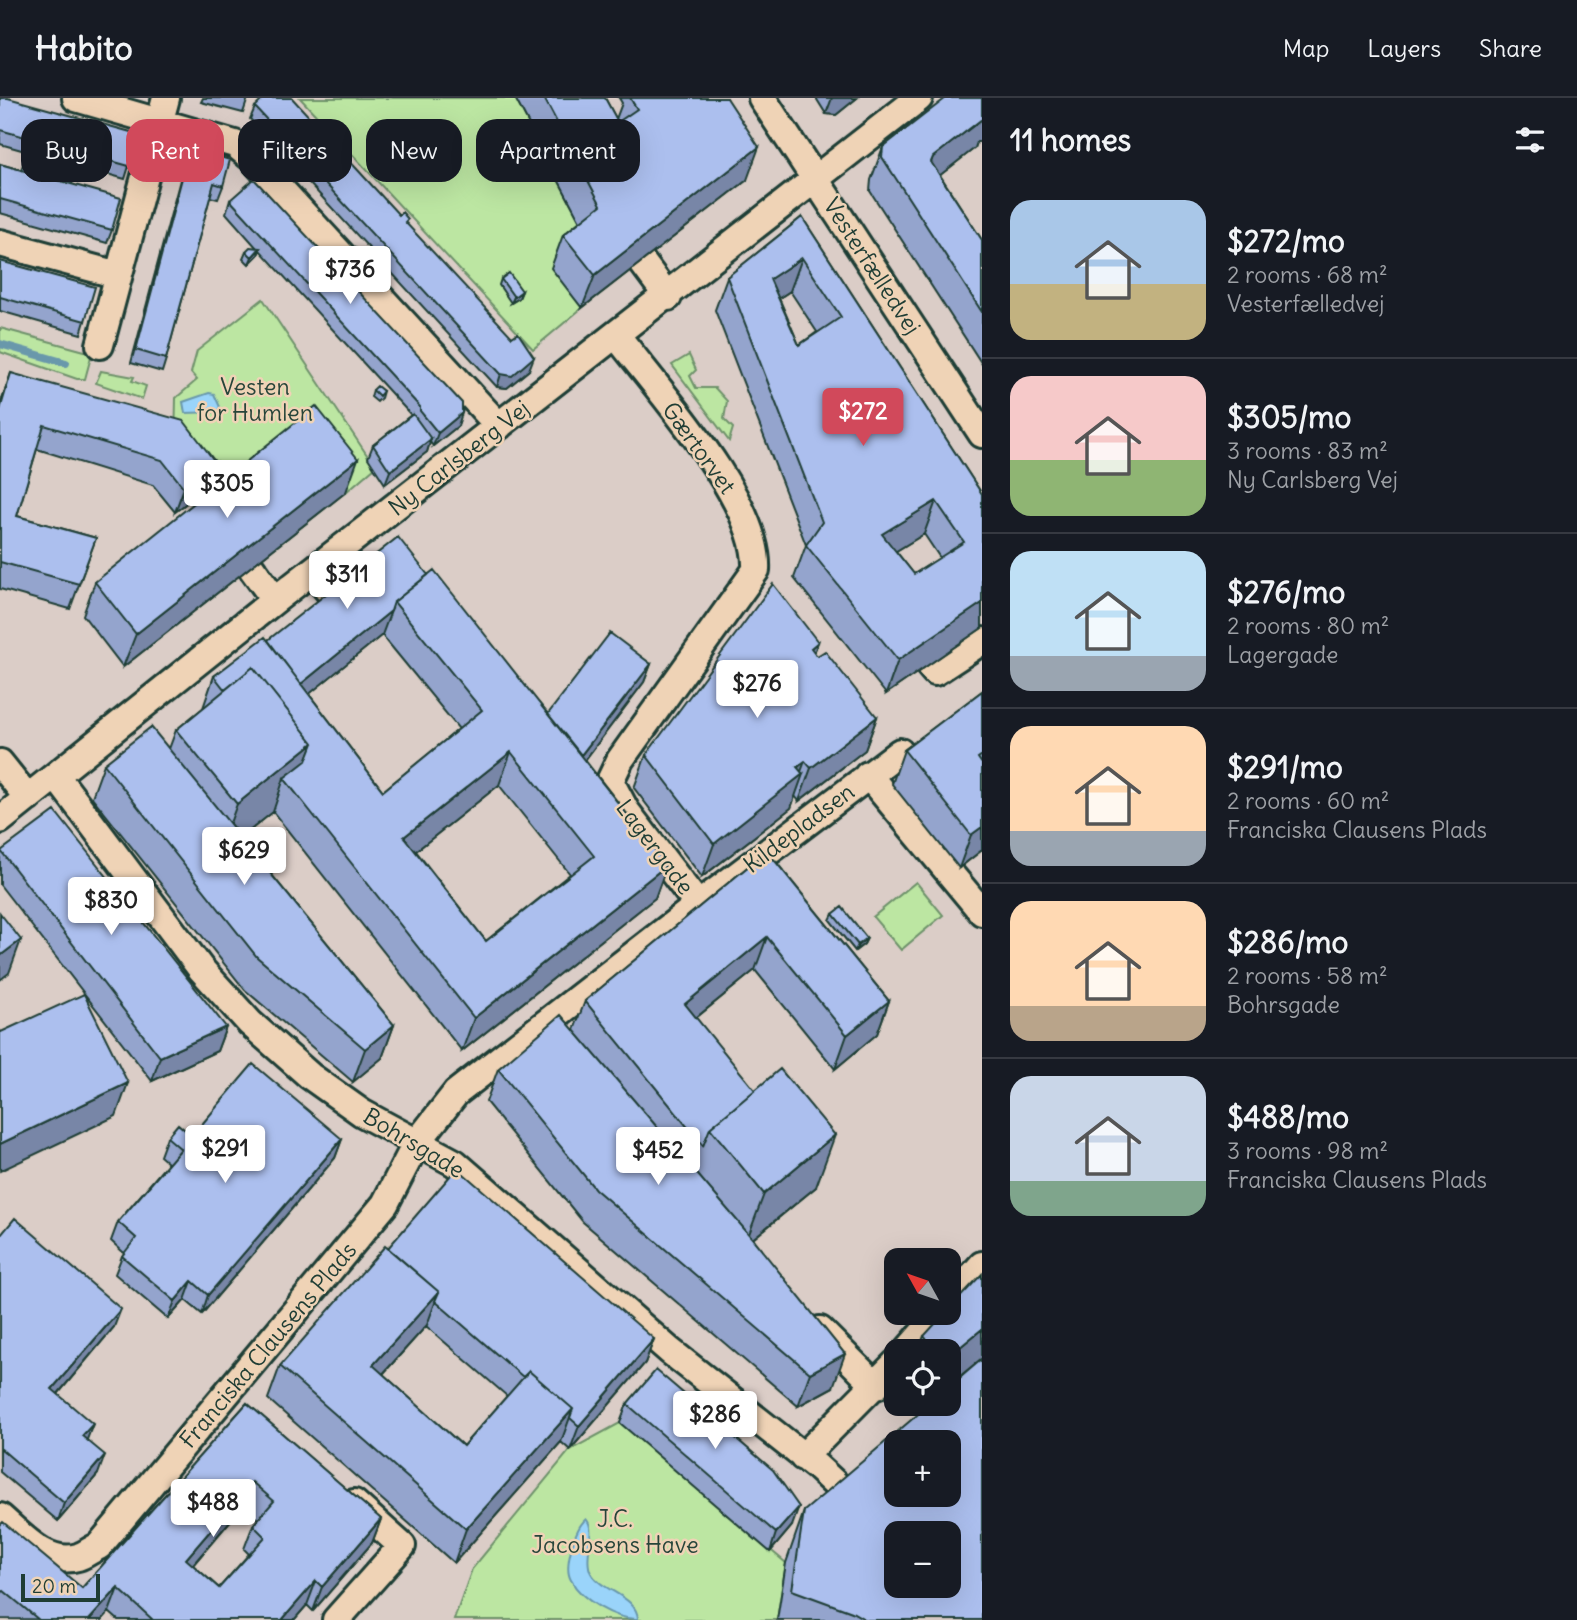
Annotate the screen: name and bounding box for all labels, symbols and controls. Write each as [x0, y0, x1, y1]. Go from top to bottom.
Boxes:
text: Habito [35, 27, 133, 69]
text: Map [1283, 33, 1329, 63]
text: Layers [1367, 33, 1441, 63]
text: Share [1479, 33, 1542, 63]
chip: Buy [21, 119, 112, 182]
chip: Rent [126, 119, 224, 182]
chip: Filters [238, 119, 352, 182]
chip: New [366, 119, 462, 182]
chip: Apartment [476, 119, 640, 182]
text: 11 homes [1010, 121, 1131, 159]
icon: filters [1511, 121, 1549, 159]
street label: Vesterfælledvej [817, 192, 927, 340]
text: $272/mo [1227, 222, 1345, 260]
icon: home [1066, 228, 1150, 312]
pin: $736 [309, 246, 391, 306]
text: $736 [325, 254, 375, 283]
text: 2 rooms · 68 m² [1227, 260, 1388, 289]
text: Vesterfælledvej [1227, 289, 1384, 318]
park label: Vesten for Humlen [197, 372, 313, 427]
pin: $272 [822, 388, 904, 448]
street label: Ny Carlsberg Vej [382, 394, 535, 522]
street label: Gærtorvet [656, 396, 743, 500]
text: $272 [838, 396, 888, 425]
text: $305/mo [1227, 398, 1351, 436]
icon: home [1066, 404, 1150, 488]
text: 3 rooms · 83 m² [1227, 436, 1388, 465]
pin: $305 [186, 460, 268, 520]
text: Ny Carlsberg Vej [1227, 465, 1398, 494]
text: $305 [200, 468, 254, 497]
pin: $311 [306, 552, 388, 611]
text: $311 [325, 559, 369, 588]
text: $276/mo [1227, 573, 1345, 611]
icon: home [1066, 579, 1150, 663]
text: 2 rooms · 80 m² [1227, 611, 1389, 640]
text: Lagergade [1227, 640, 1338, 669]
pin: $276 [716, 660, 798, 720]
text: $276 [732, 668, 782, 697]
text: $291/mo [1227, 748, 1343, 786]
icon: home [1066, 754, 1150, 838]
street label: Kildepladsen [738, 776, 860, 879]
text: 2 rooms · 60 m² [1227, 786, 1389, 815]
street label: Lagergade [610, 793, 701, 900]
text: Franciska Clausens Plads [1227, 815, 1487, 844]
pin: $629 [203, 828, 285, 887]
text: $629 [218, 835, 270, 864]
pin: $830 [70, 878, 152, 937]
text: $830 [84, 885, 138, 914]
text: $286/mo [1227, 923, 1348, 961]
icon: home [1066, 929, 1150, 1013]
text: 2 rooms · 58 m² [1227, 961, 1388, 990]
text: Bohrsgade [1227, 990, 1340, 1019]
text: $488/mo [1227, 1098, 1349, 1136]
street label: Bohrsgade [358, 1101, 470, 1184]
icon: home [1066, 1104, 1150, 1188]
pin: $291 [184, 1126, 266, 1185]
pin: $452 [617, 1128, 699, 1187]
text: $291 [201, 1133, 249, 1162]
text: $452 [632, 1135, 684, 1164]
text: 3 rooms · 98 m² [1227, 1136, 1388, 1165]
text: Franciska Clausens Plads [1227, 1165, 1487, 1194]
street label: Franciska Clausens Plads [173, 1236, 362, 1454]
north arrow [884, 1248, 961, 1325]
map controls [884, 1248, 961, 1598]
button: locate [884, 1339, 961, 1416]
pin: $286 [674, 1392, 756, 1451]
text: $286 [689, 1399, 741, 1428]
button: + [884, 1430, 961, 1507]
pin: $488 [172, 1480, 254, 1539]
text: $488 [187, 1487, 239, 1516]
park label: J.C. Jacobsens Have [531, 1504, 699, 1559]
button: − [884, 1521, 961, 1598]
scale bar [21, 1571, 100, 1603]
text: 20 m [32, 1574, 76, 1598]

